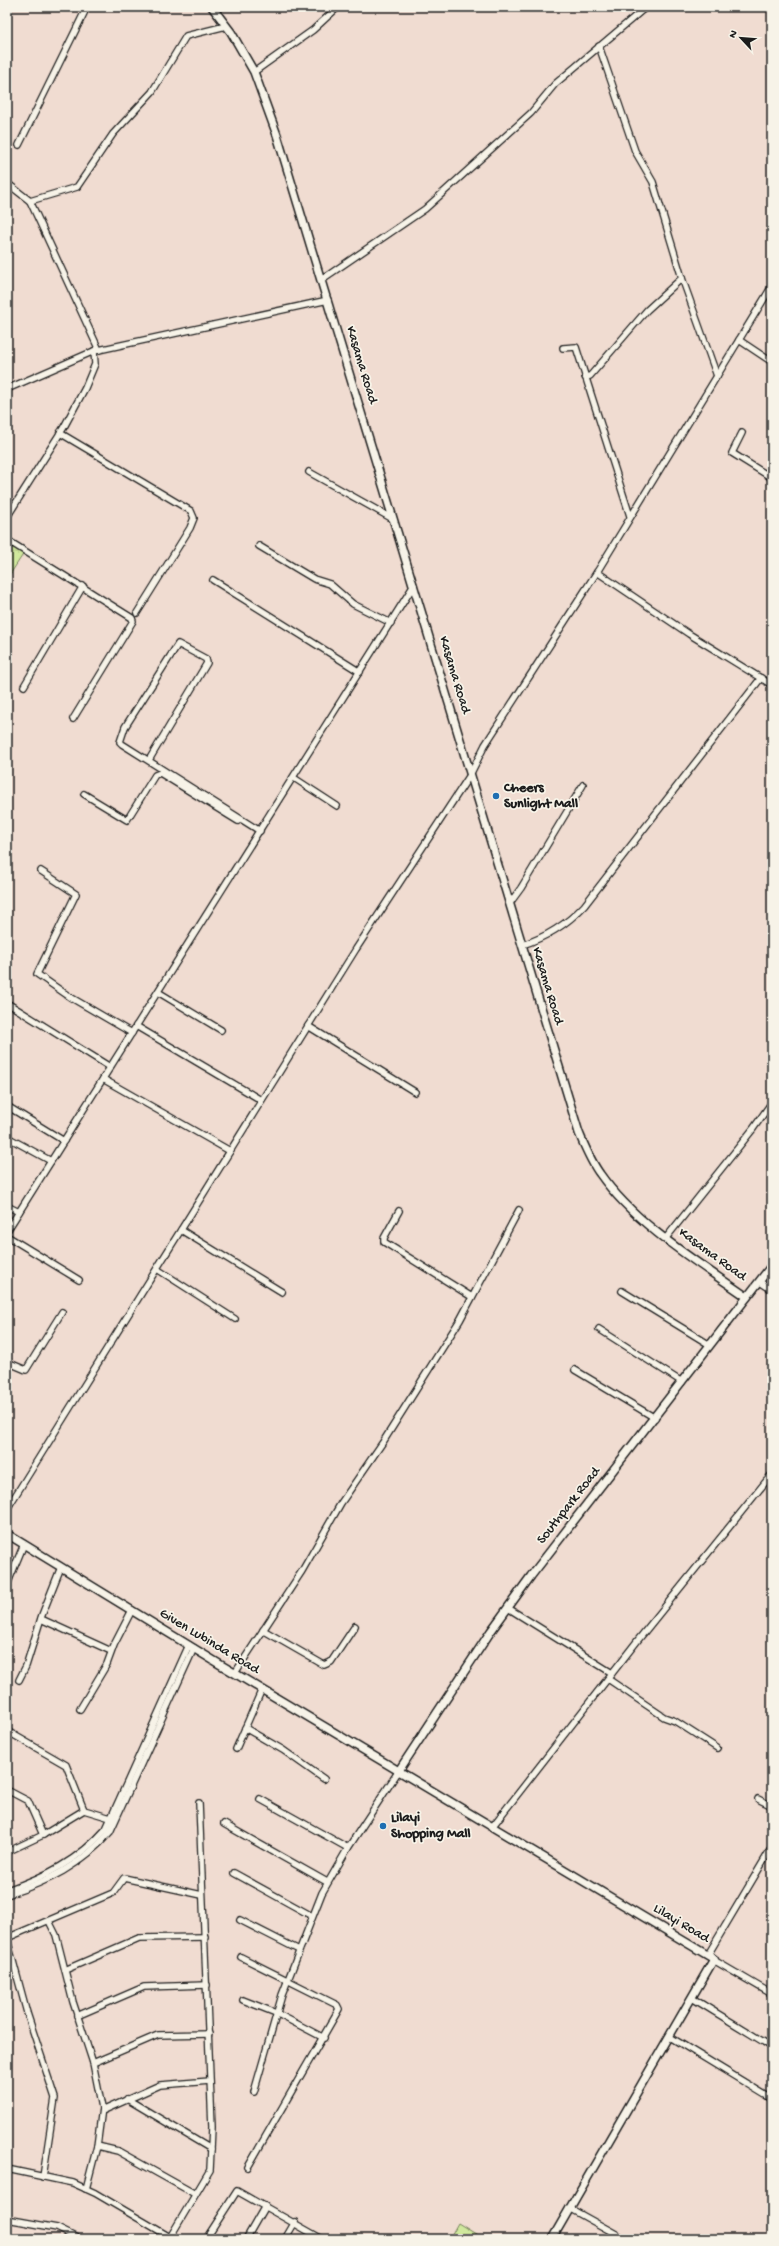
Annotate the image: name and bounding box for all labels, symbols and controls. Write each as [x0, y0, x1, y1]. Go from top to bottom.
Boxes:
north arrow [721, 18, 761, 58]
text: N [727, 29, 741, 40]
street label: Kasama Road [341, 324, 381, 407]
street label: Kasama Road [434, 634, 474, 717]
place label: Cheers Sunlight Mall [503, 780, 578, 813]
marker: Cheers Sunlight Mall [491, 791, 501, 801]
street label: Kasama Road [527, 945, 567, 1028]
street label: Kasama Road [675, 1225, 751, 1286]
street label: Southpark Road [534, 1463, 606, 1548]
street label: Given Lubinda Road [156, 1605, 264, 1680]
place label: Lilayi Shopping Mall [391, 1810, 471, 1843]
marker: Lilayi Shopping Mall [378, 1821, 388, 1831]
street label: Lilayi Road [650, 1901, 714, 1948]

